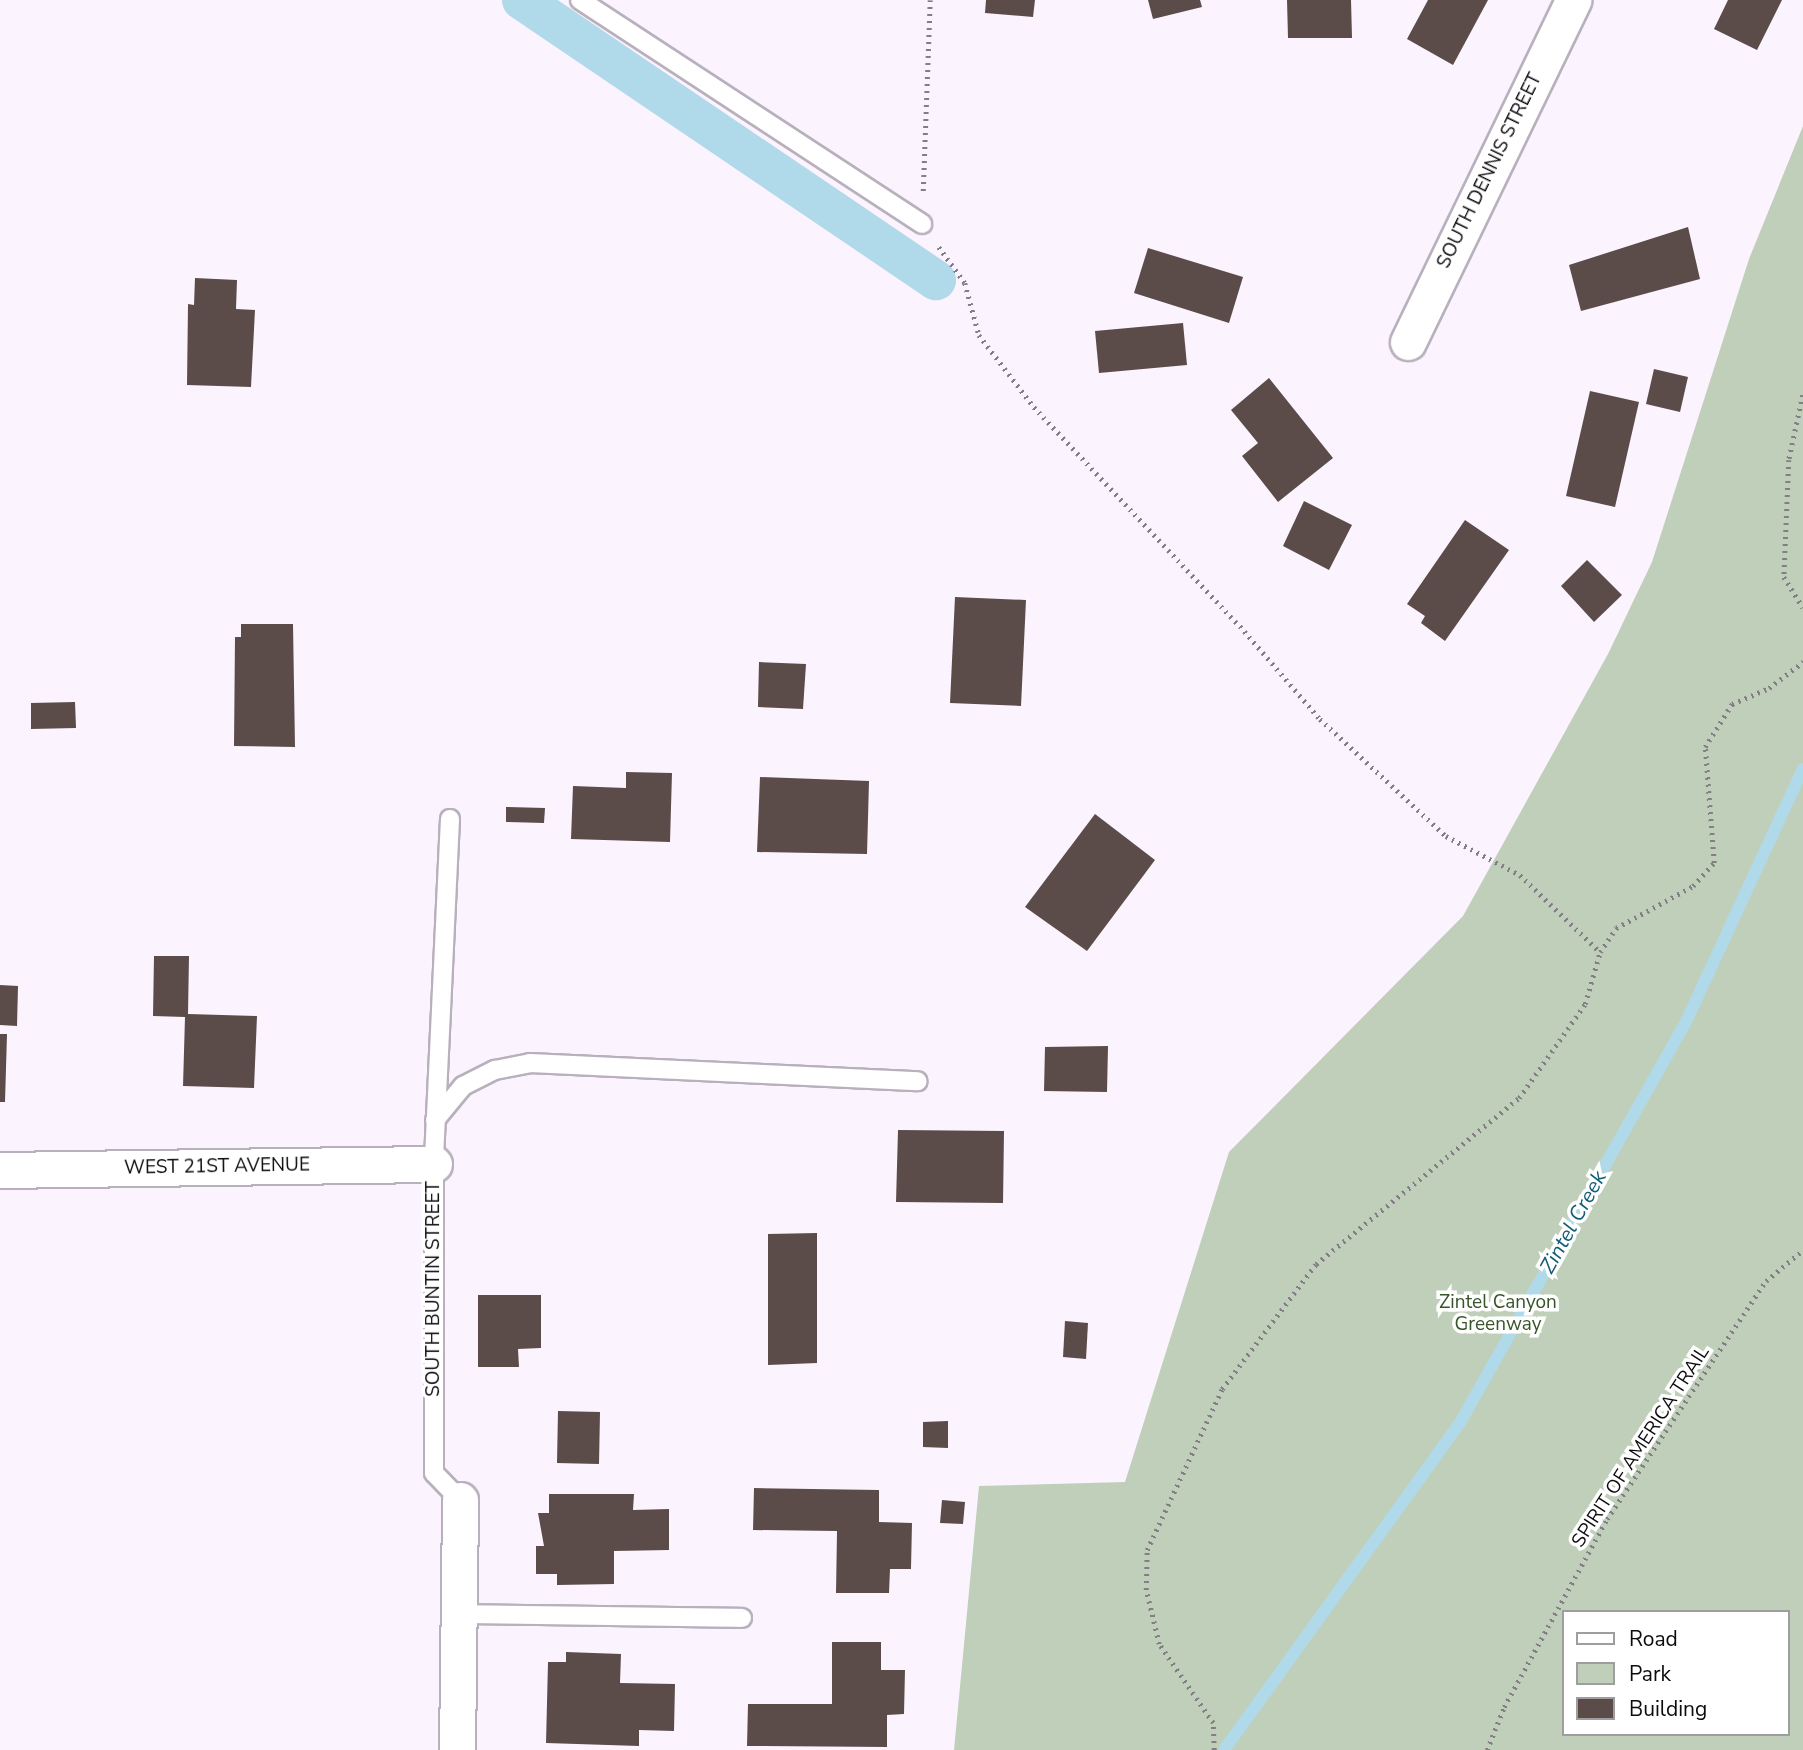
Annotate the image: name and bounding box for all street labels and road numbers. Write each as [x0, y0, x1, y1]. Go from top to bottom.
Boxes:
street label: SOUTH DENNIS STREET [1433, 70, 1547, 272]
street label: WEST 21ST AVENUE [124, 1154, 310, 1180]
street label: SOUTH BUNTIN STREET [423, 1181, 445, 1397]
street label: SPIRIT OF AMERICA TRAIL [1567, 1342, 1715, 1552]

